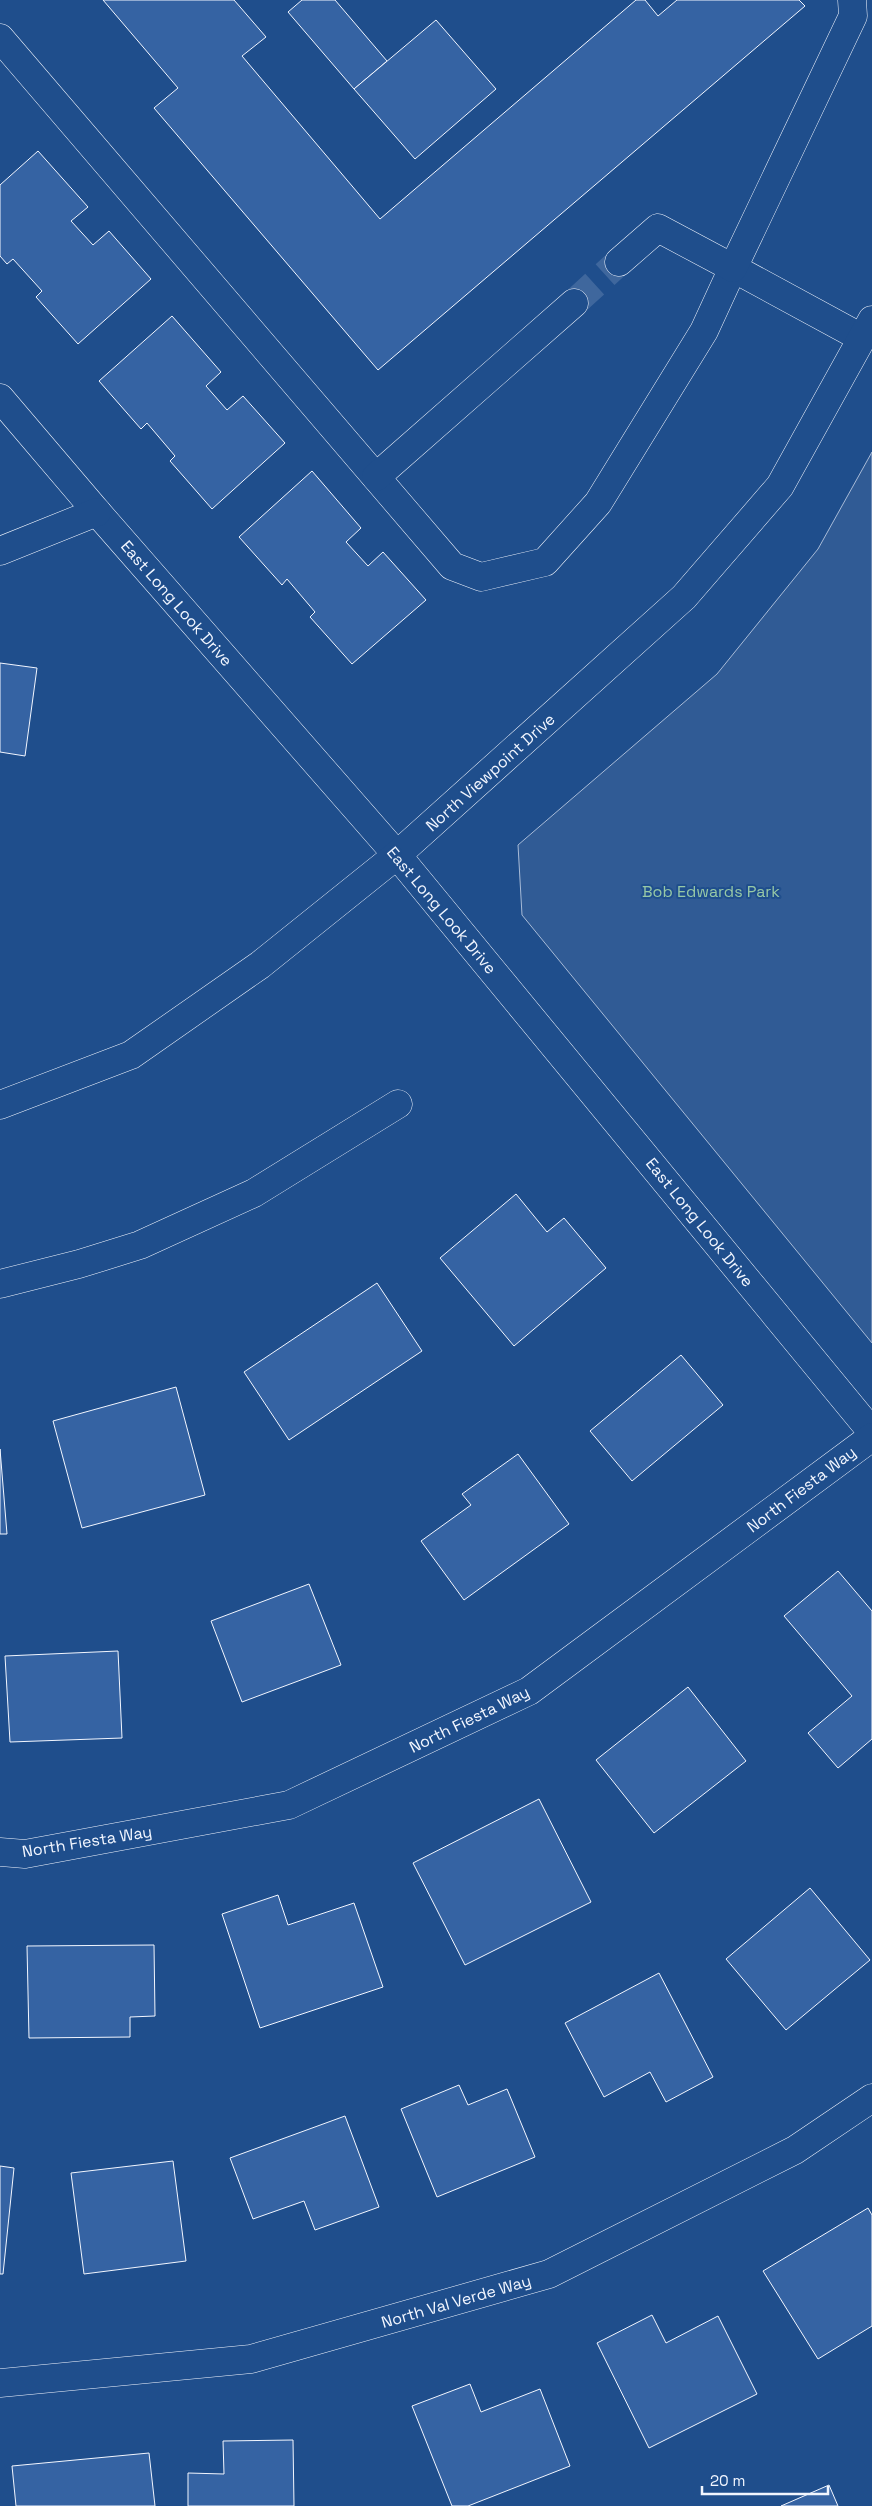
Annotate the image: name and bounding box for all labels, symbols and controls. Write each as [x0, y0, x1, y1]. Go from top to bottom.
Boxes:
street label: East Long Look Drive [116, 536, 237, 671]
street label: North Viewpoint Drive [421, 709, 559, 836]
street label: East Long Look Drive [382, 842, 501, 978]
park label: Bob Edwards Park [642, 881, 780, 902]
street label: East Long Look Drive [641, 1153, 758, 1291]
street label: North Fiesta Way [743, 1442, 860, 1537]
street label: North Fiesta Way [406, 1681, 533, 1758]
street label: North Fiesta Way [21, 1821, 154, 1862]
street label: North Val Verde Way [379, 2270, 533, 2333]
scale bar [702, 2464, 828, 2496]
text: 20 m [710, 2471, 745, 2490]

